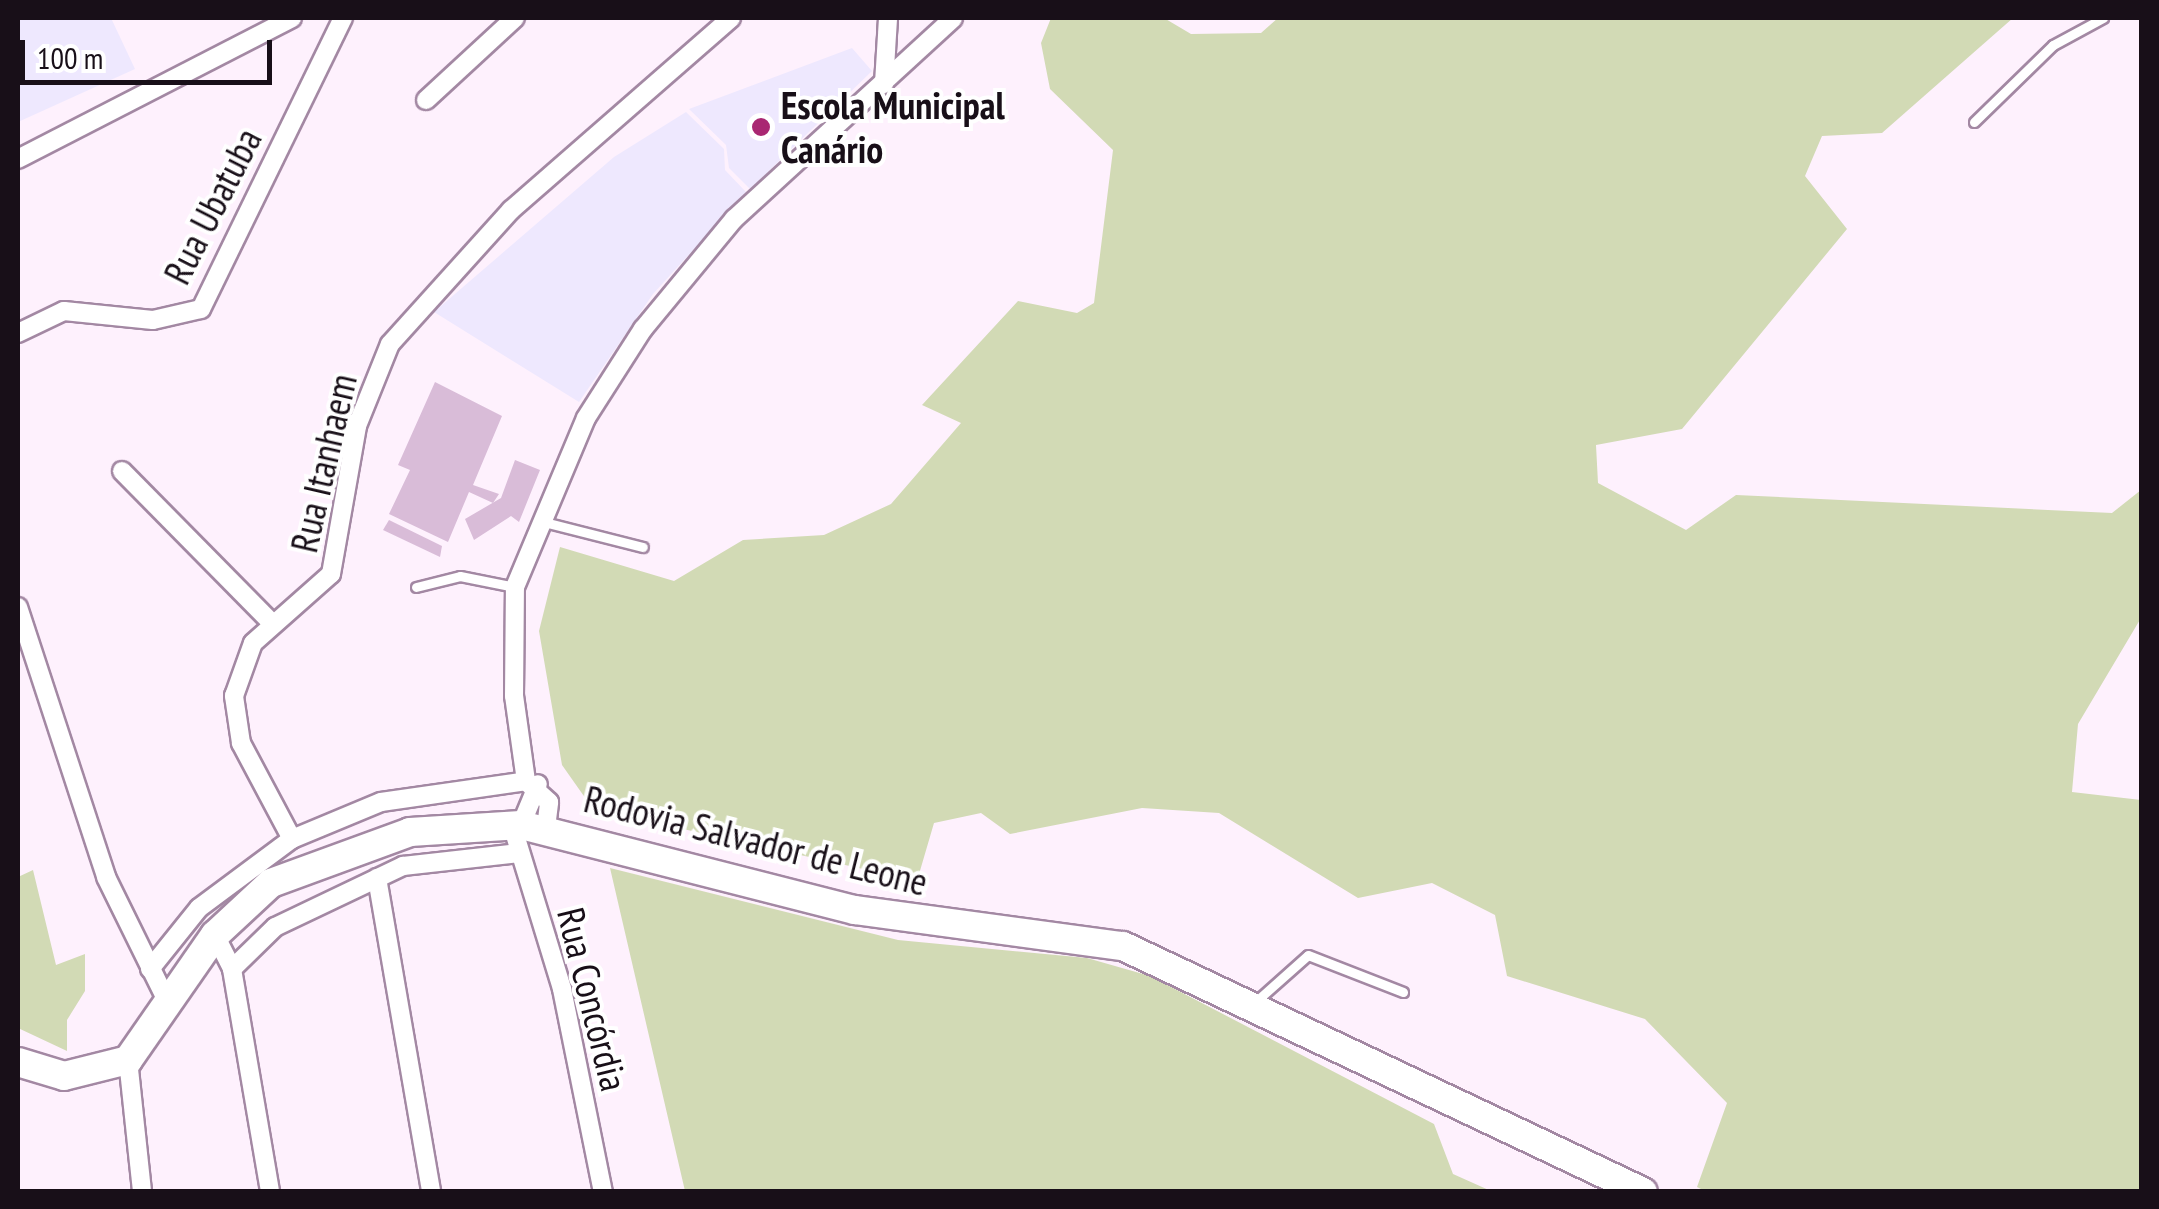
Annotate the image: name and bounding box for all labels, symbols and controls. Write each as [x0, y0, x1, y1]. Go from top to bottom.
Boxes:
scale bar [25, 20, 278, 82]
text: 100 m [37, 38, 103, 77]
place label: Escola Municipal Canário [781, 82, 1005, 172]
marker: Escola Municipal Canário [750, 116, 772, 138]
street label: Rua Ubatuba [154, 121, 270, 291]
street label: Rua Itanhaem [280, 369, 366, 557]
street label: Rodovia Salvador de Leone [580, 775, 932, 905]
street label: Rua Concórdia [548, 903, 638, 1095]

